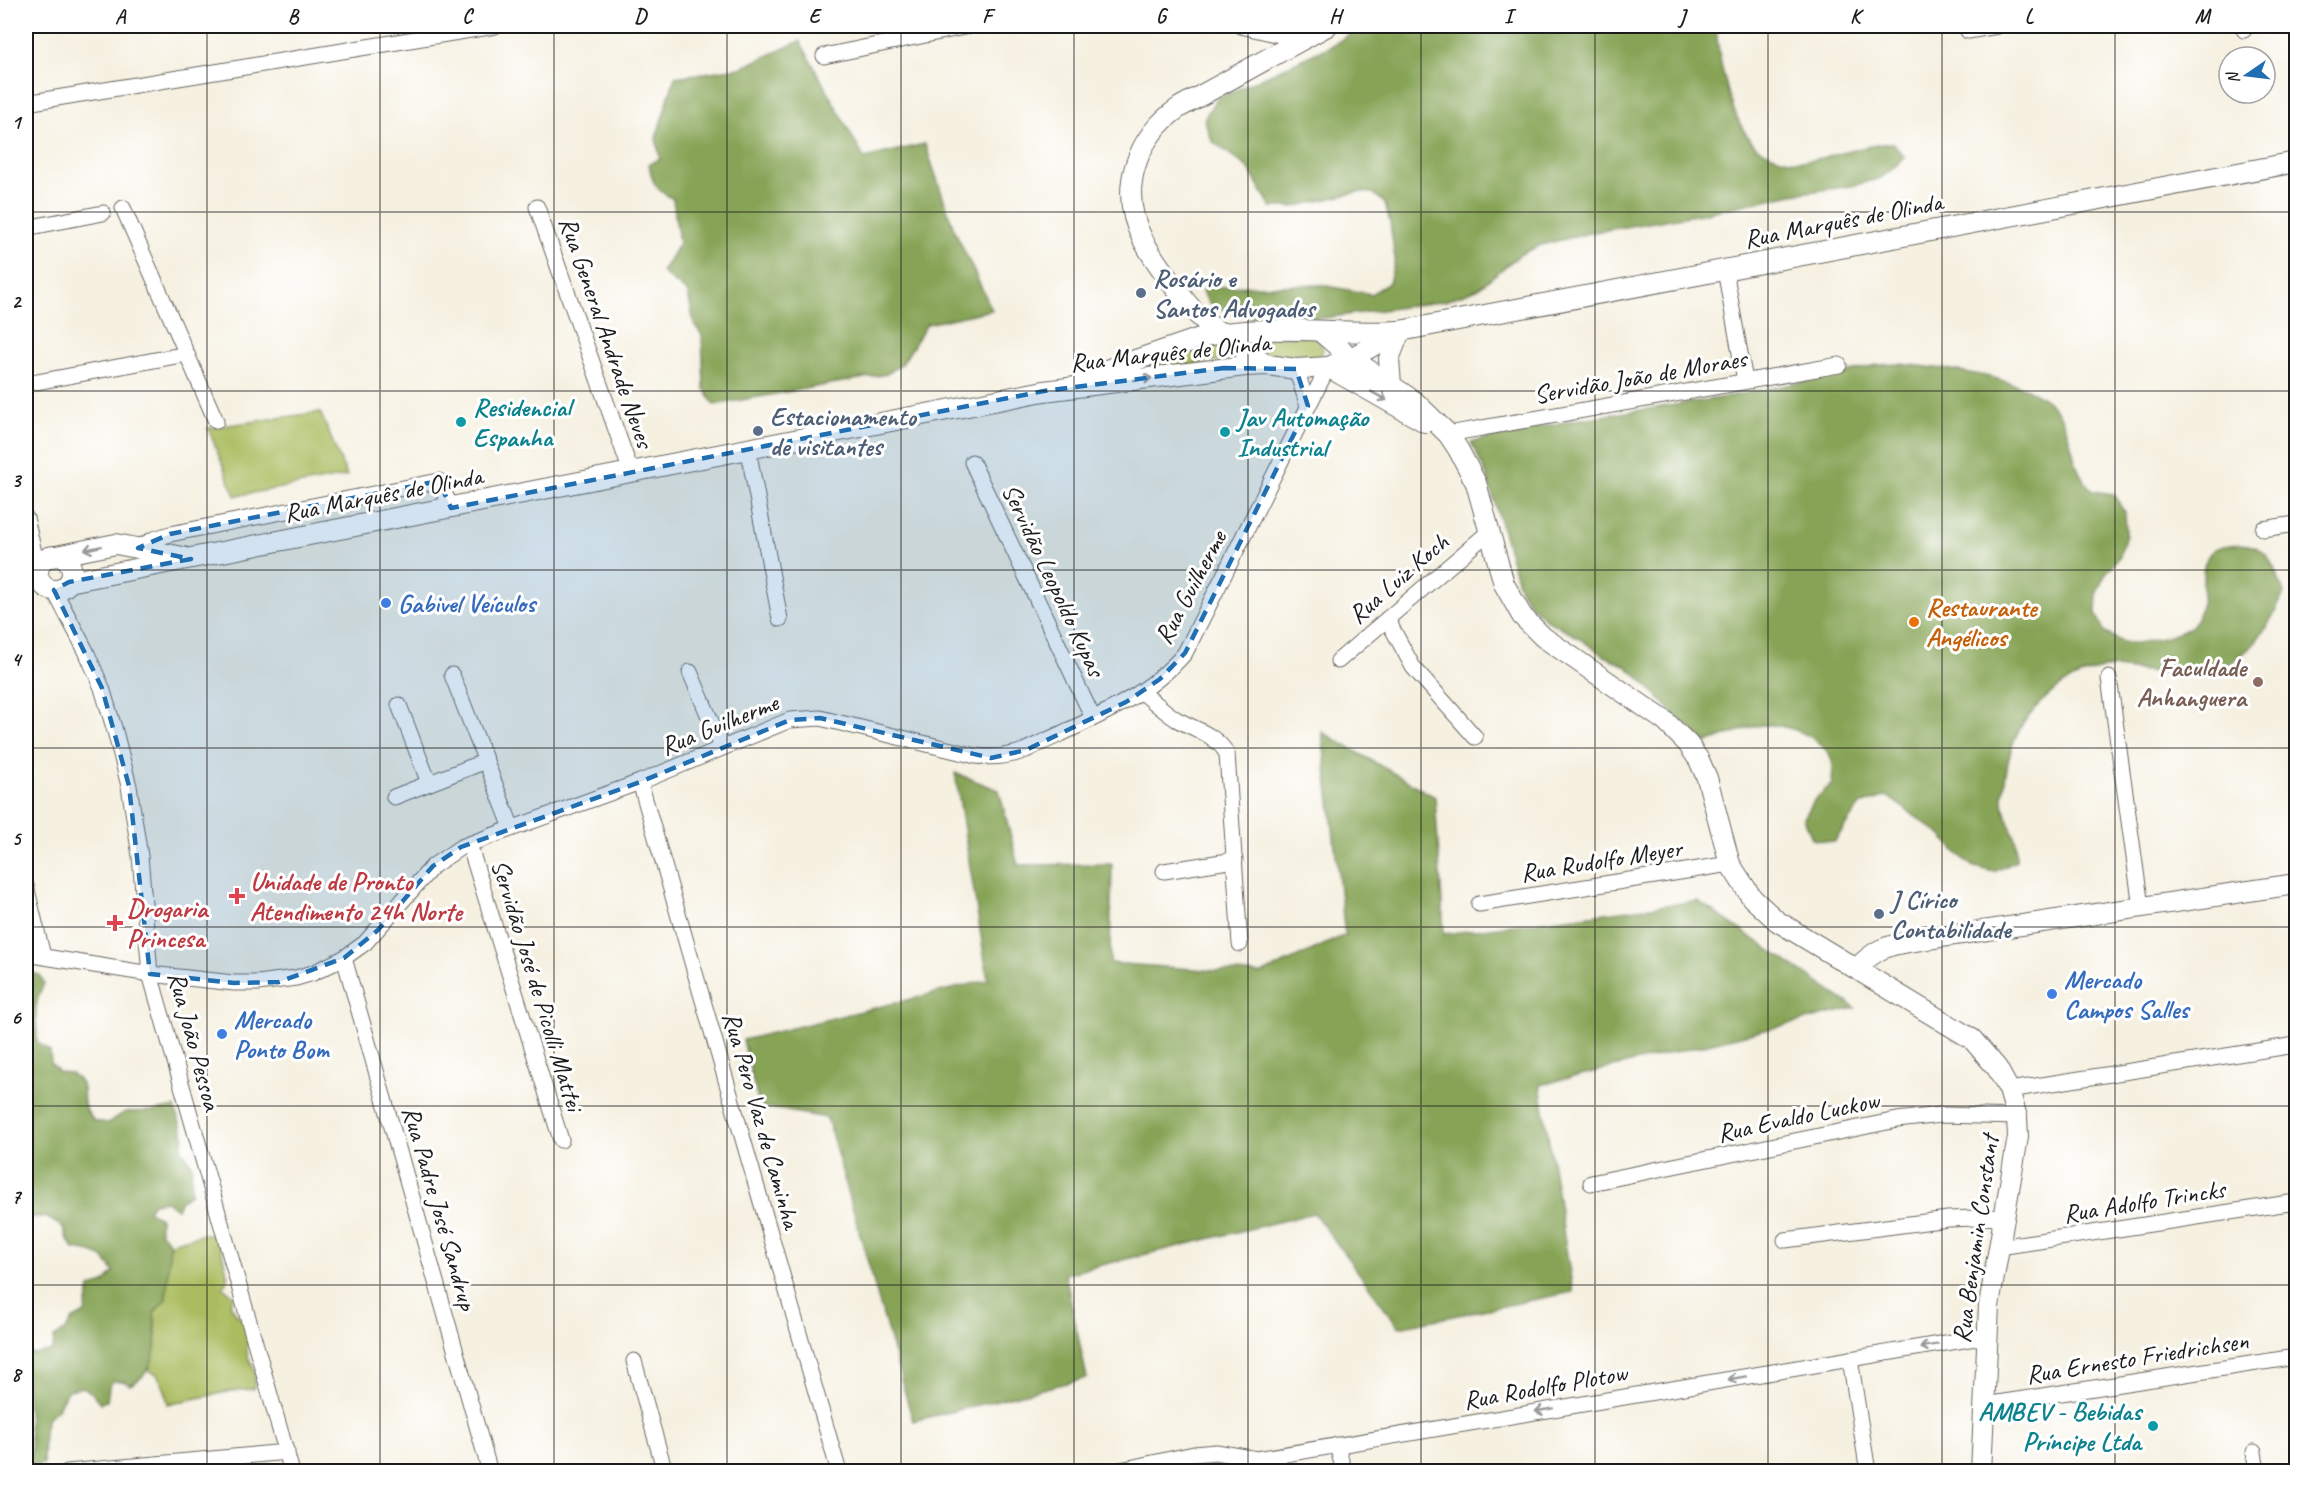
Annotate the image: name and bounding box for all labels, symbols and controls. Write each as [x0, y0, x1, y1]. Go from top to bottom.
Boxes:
text: A [115, 4, 127, 29]
text: B [288, 4, 300, 29]
text: C [462, 4, 474, 29]
text: D [634, 4, 648, 29]
text: E [809, 4, 823, 29]
text: F [982, 4, 996, 29]
text: G [1156, 4, 1169, 29]
text: H [1329, 4, 1344, 29]
text: I [1504, 4, 1517, 29]
text: J [1677, 4, 1689, 29]
text: K [1850, 4, 1864, 29]
text: L [2025, 4, 2035, 29]
text: M [2195, 4, 2212, 29]
north arrow [2217, 45, 2277, 105]
text: N [2222, 68, 2244, 86]
text: 1 [12, 110, 23, 135]
street label: Rua Marquês de Olinda [1741, 185, 1947, 256]
street label: Rua General Andrade Neves [552, 212, 662, 454]
place label: Rosário e Santos Advogados [1153, 262, 1317, 325]
marker: Rosário e Santos Advogados [1134, 286, 1148, 300]
text: 2 [12, 289, 23, 314]
street label: Rua Marquês de Olinda [1068, 325, 1274, 379]
street label: Servidão João de Moraes [1531, 341, 1751, 411]
one-way arrow [1133, 373, 1153, 384]
one-way arrow [1370, 390, 1387, 402]
place label: Residencial Espanha [473, 391, 575, 454]
place label: Estacionamento de visitantes [770, 400, 917, 463]
place label: Jav Automação Industrial [1235, 401, 1370, 464]
marker: Residencial Espanha [454, 415, 468, 429]
marker: Estacionamento de visitantes [751, 424, 765, 438]
marker: Jav Automação Industrial [1218, 425, 1232, 439]
street label: Rua Marquês de Olinda [281, 459, 487, 530]
text: 3 [12, 468, 23, 493]
street label: Servidão Leopoldo Kupas [994, 478, 1114, 684]
street label: Rua Guilherme [1147, 523, 1235, 650]
street label: Rua Luiz Koch [1341, 525, 1456, 631]
one-way arrow [83, 543, 103, 554]
place label: Gabivel Veículos [398, 587, 538, 620]
place label: Restaurante Angélicos [1926, 591, 2039, 654]
marker: Gabivel Veículos [379, 596, 393, 610]
marker: Restaurante Angélicos [1907, 615, 1921, 629]
text: 4 [12, 647, 24, 672]
place label: Faculdade Anhanguera [2137, 651, 2248, 714]
marker: Faculdade Anhanguera [2251, 675, 2265, 689]
street label: Rua Guilherme [656, 685, 784, 763]
text: 5 [12, 826, 23, 851]
street label: Rua Rudolfo Meyer [1518, 831, 1686, 890]
street label: Servidão José de Picolli Mattei [484, 856, 592, 1118]
place label: Unidade de Pronto Atendimento 24h Norte [250, 865, 464, 928]
place label: J Círico Contabilidade [1889, 883, 2013, 946]
marker: Unidade de Pronto Atendimento 24h Norte [228, 887, 246, 905]
place label: Drogaria Princesa [127, 892, 210, 955]
marker: J Círico Contabilidade [1872, 907, 1886, 921]
marker: Drogaria Princesa [108, 916, 122, 930]
place label: Mercado Campos Salles [2064, 963, 2191, 1026]
street label: Rua João Pessoa [160, 968, 229, 1116]
marker: Mercado Campos Salles [2045, 987, 2059, 1001]
place label: Mercado Ponto Bom [234, 1003, 330, 1066]
text: 6 [11, 1005, 22, 1030]
street label: Rua Pero Vaz de Caminha [715, 1008, 809, 1235]
marker: Mercado Ponto Bom [215, 1027, 229, 1041]
street label: Rua Evaldo Luckow [1714, 1083, 1884, 1150]
street label: Rua Padre José Sandrup [395, 1102, 485, 1315]
street label: Rua Benjamin Constant [1945, 1130, 2007, 1345]
street label: Rua Adolfo Trincks [2061, 1172, 2229, 1231]
text: 7 [12, 1184, 23, 1209]
street label: Rua Ernesto Friedrichsen [2024, 1324, 2251, 1391]
one-way arrow [1919, 1341, 1939, 1352]
street label: Rua Rodolfo Plotow [1461, 1355, 1632, 1417]
text: 8 [12, 1362, 24, 1387]
one-way arrow [1727, 1373, 1747, 1384]
place label: AMBEV - Bebidas Príncipe Ltda [1978, 1395, 2144, 1458]
one-way arrow [1535, 1405, 1555, 1416]
marker: AMBEV - Bebidas Príncipe Ltda [2146, 1419, 2160, 1433]

